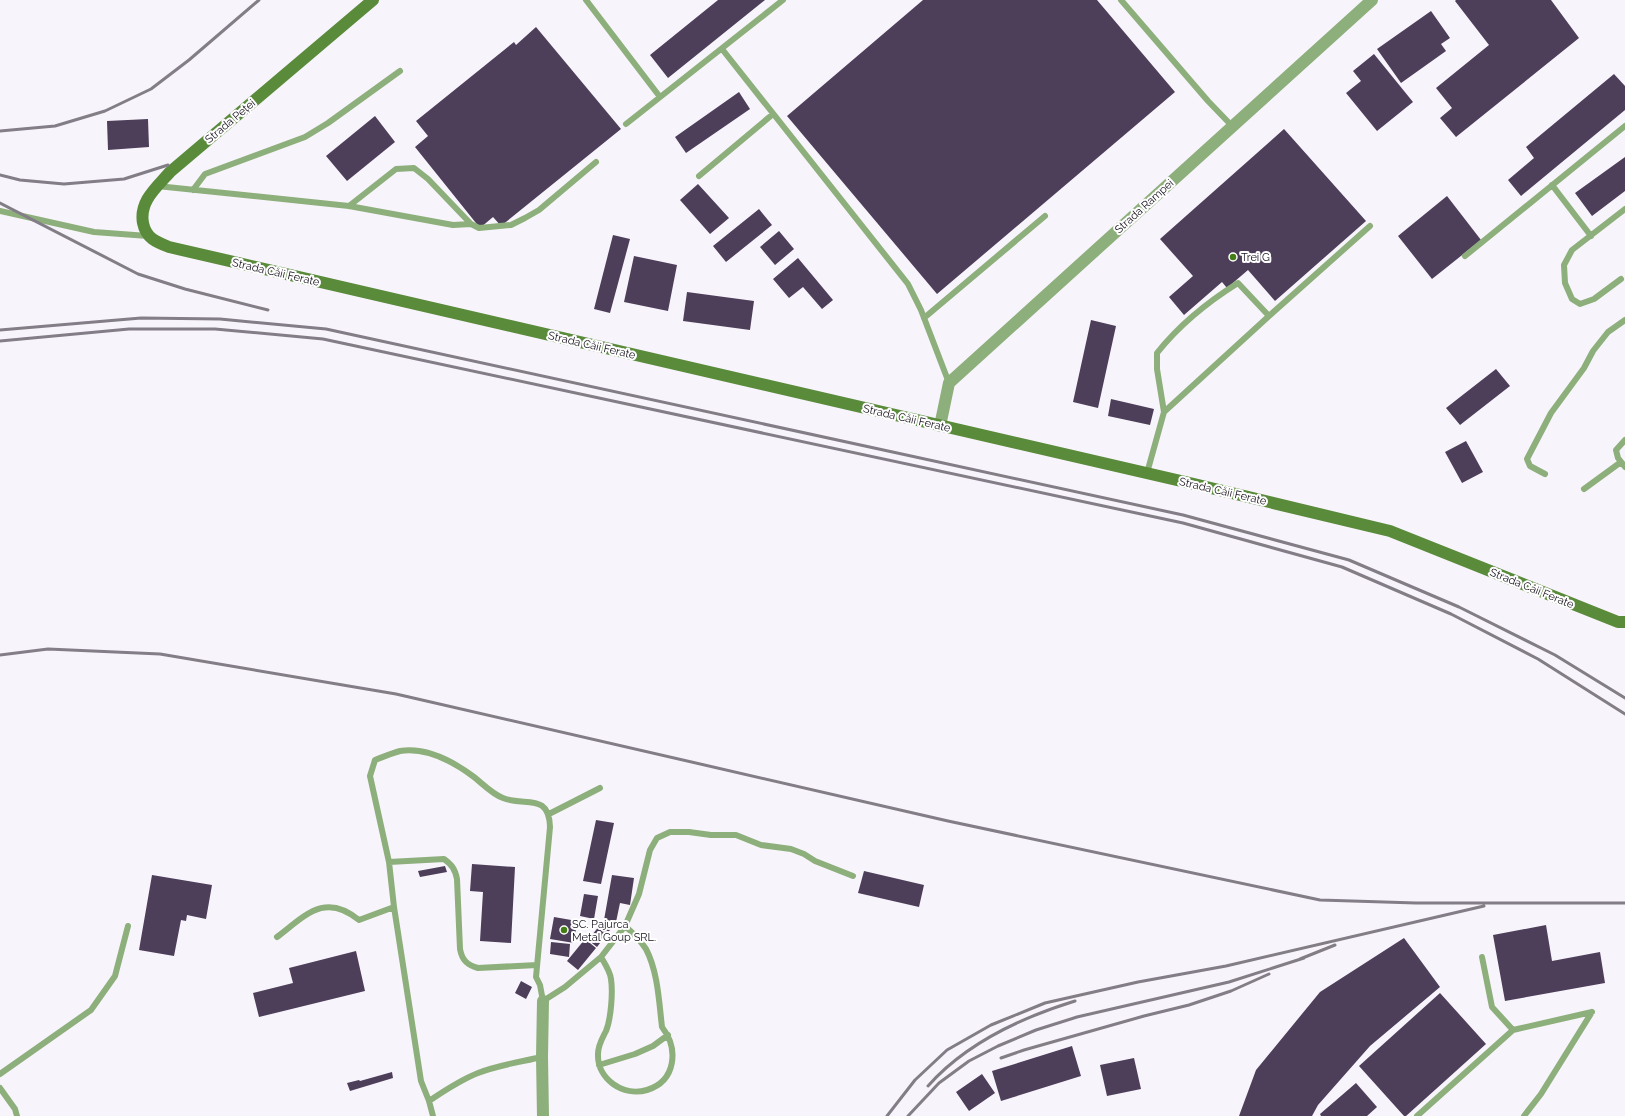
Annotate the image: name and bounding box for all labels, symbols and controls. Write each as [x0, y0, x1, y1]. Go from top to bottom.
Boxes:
street label: Strada Peței [203, 97, 258, 146]
street label: Strada Rampei [1112, 177, 1176, 236]
place label: Trei G [1241, 251, 1270, 264]
marker: Trei G [1228, 252, 1238, 262]
street label: Strada Căii Ferate [231, 256, 321, 289]
street label: Strada Căii Ferate [547, 329, 637, 362]
street label: Strada Căii Ferate [862, 402, 952, 435]
street label: Strada Căii Ferate [1178, 475, 1268, 508]
street label: Strada Căii Ferate [1488, 566, 1576, 611]
place label: SC. Pajurca Metal Goup SRL. [572, 918, 656, 944]
marker: SC. Pajurca Metal Goup SRL. [559, 925, 569, 935]

